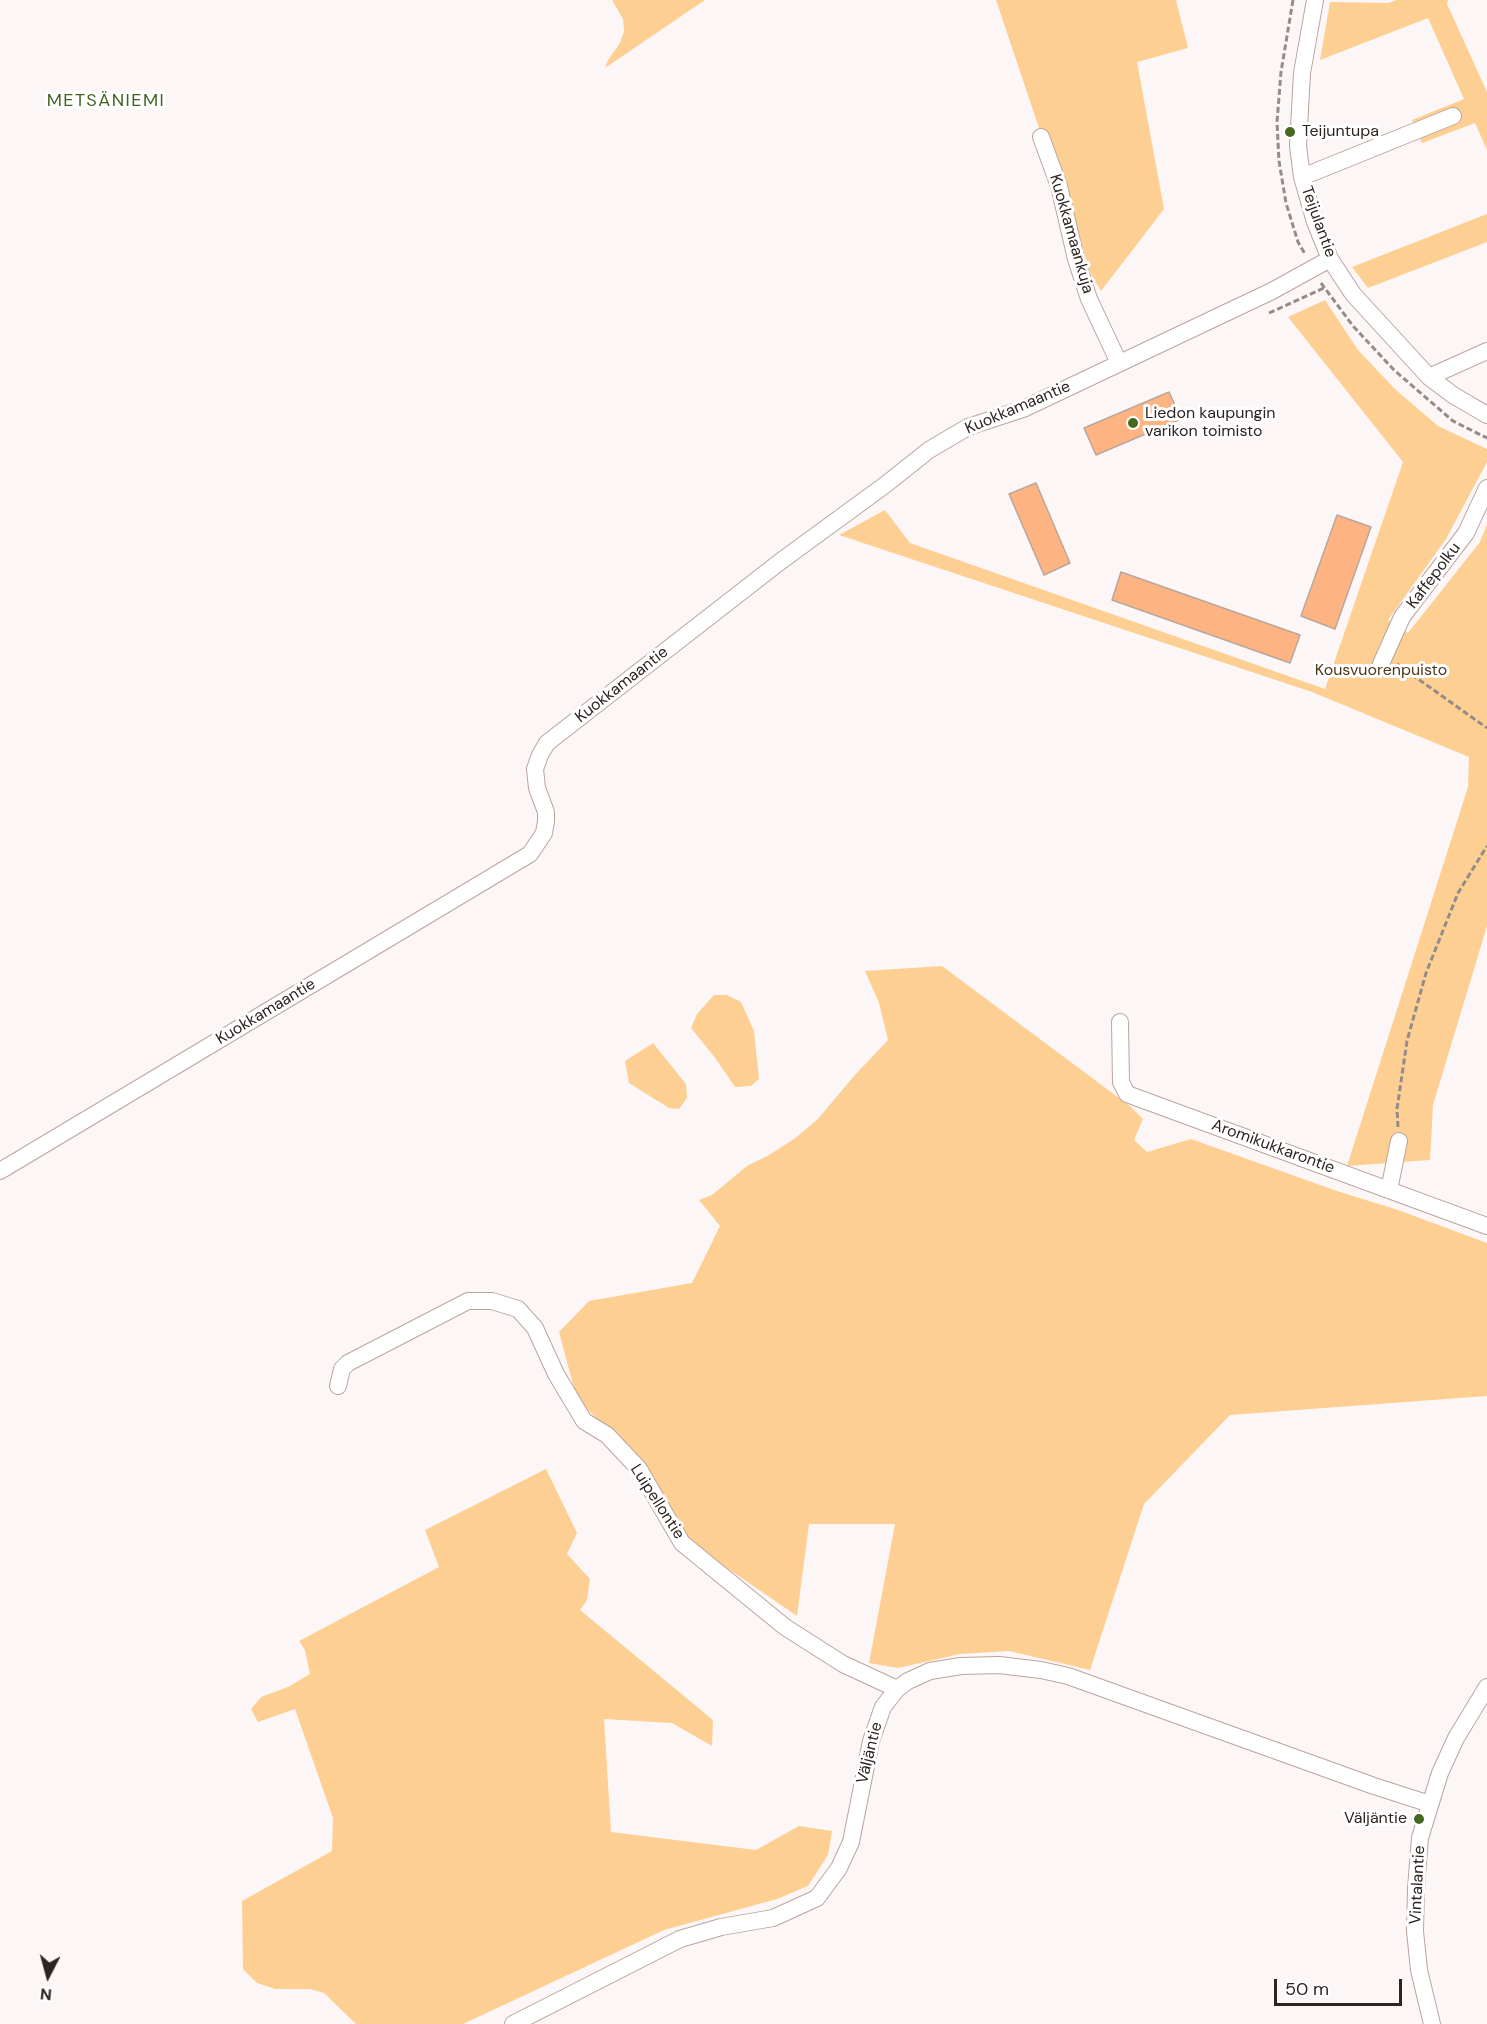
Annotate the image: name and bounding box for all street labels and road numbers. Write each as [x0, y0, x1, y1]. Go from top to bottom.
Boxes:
street label: Kuokkamaankuja [1045, 172, 1097, 296]
street label: Teijulantie [1296, 184, 1340, 260]
street label: Kuokkamaantie [962, 377, 1074, 439]
street label: Kaffepolku [1403, 539, 1465, 613]
street label: Kuokkamaantie [572, 643, 672, 727]
street label: Kuokkamaantie [213, 975, 319, 1049]
street label: Aromikukkarontie [1209, 1116, 1337, 1178]
street label: Luipellontie [626, 1461, 688, 1543]
street label: Väljäntie [853, 1720, 887, 1786]
street label: Vintalantie [1406, 1845, 1430, 1925]

